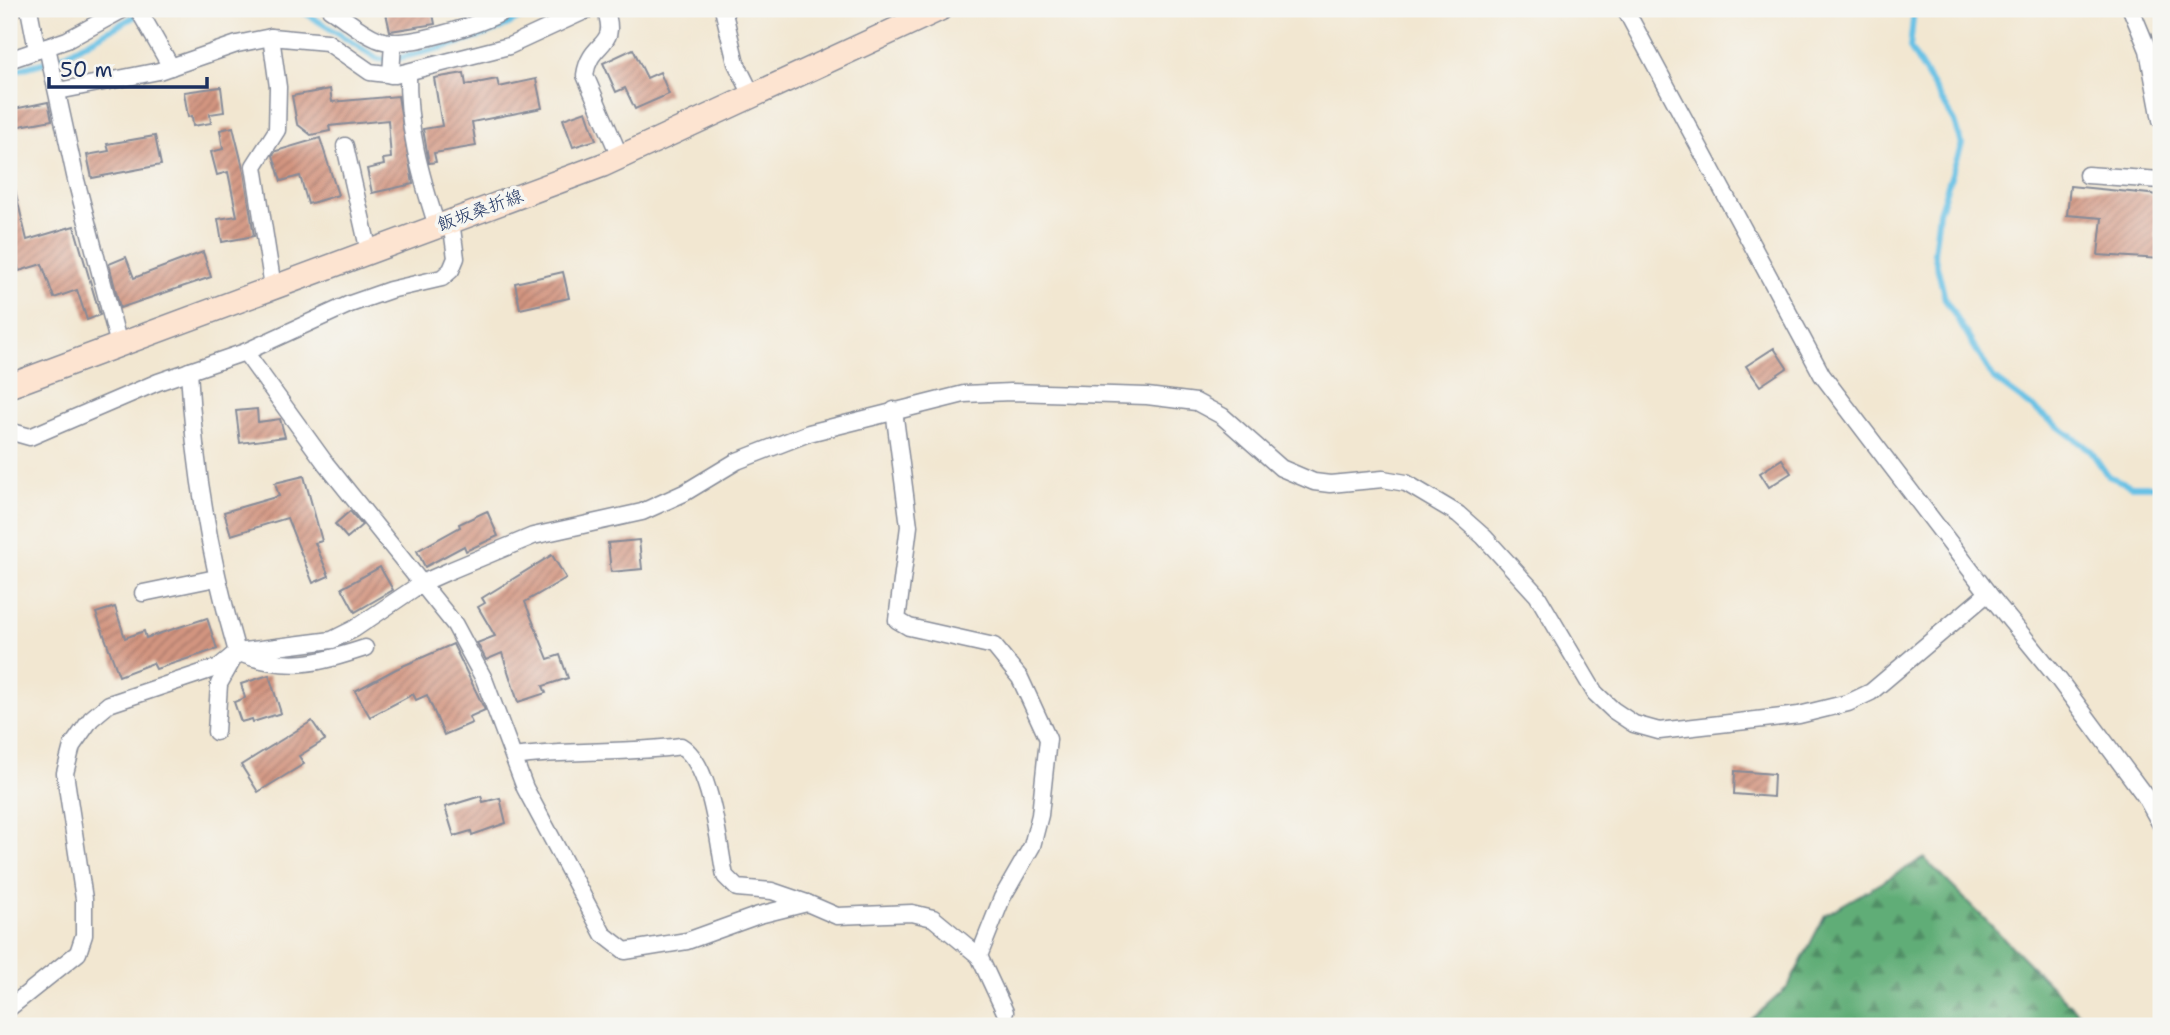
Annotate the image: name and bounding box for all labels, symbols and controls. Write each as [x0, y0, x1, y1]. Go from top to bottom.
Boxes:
scale bar [49, 46, 206, 90]
text: 50 m [60, 56, 113, 84]
street label: 飯坂桑折線 [434, 183, 526, 237]

